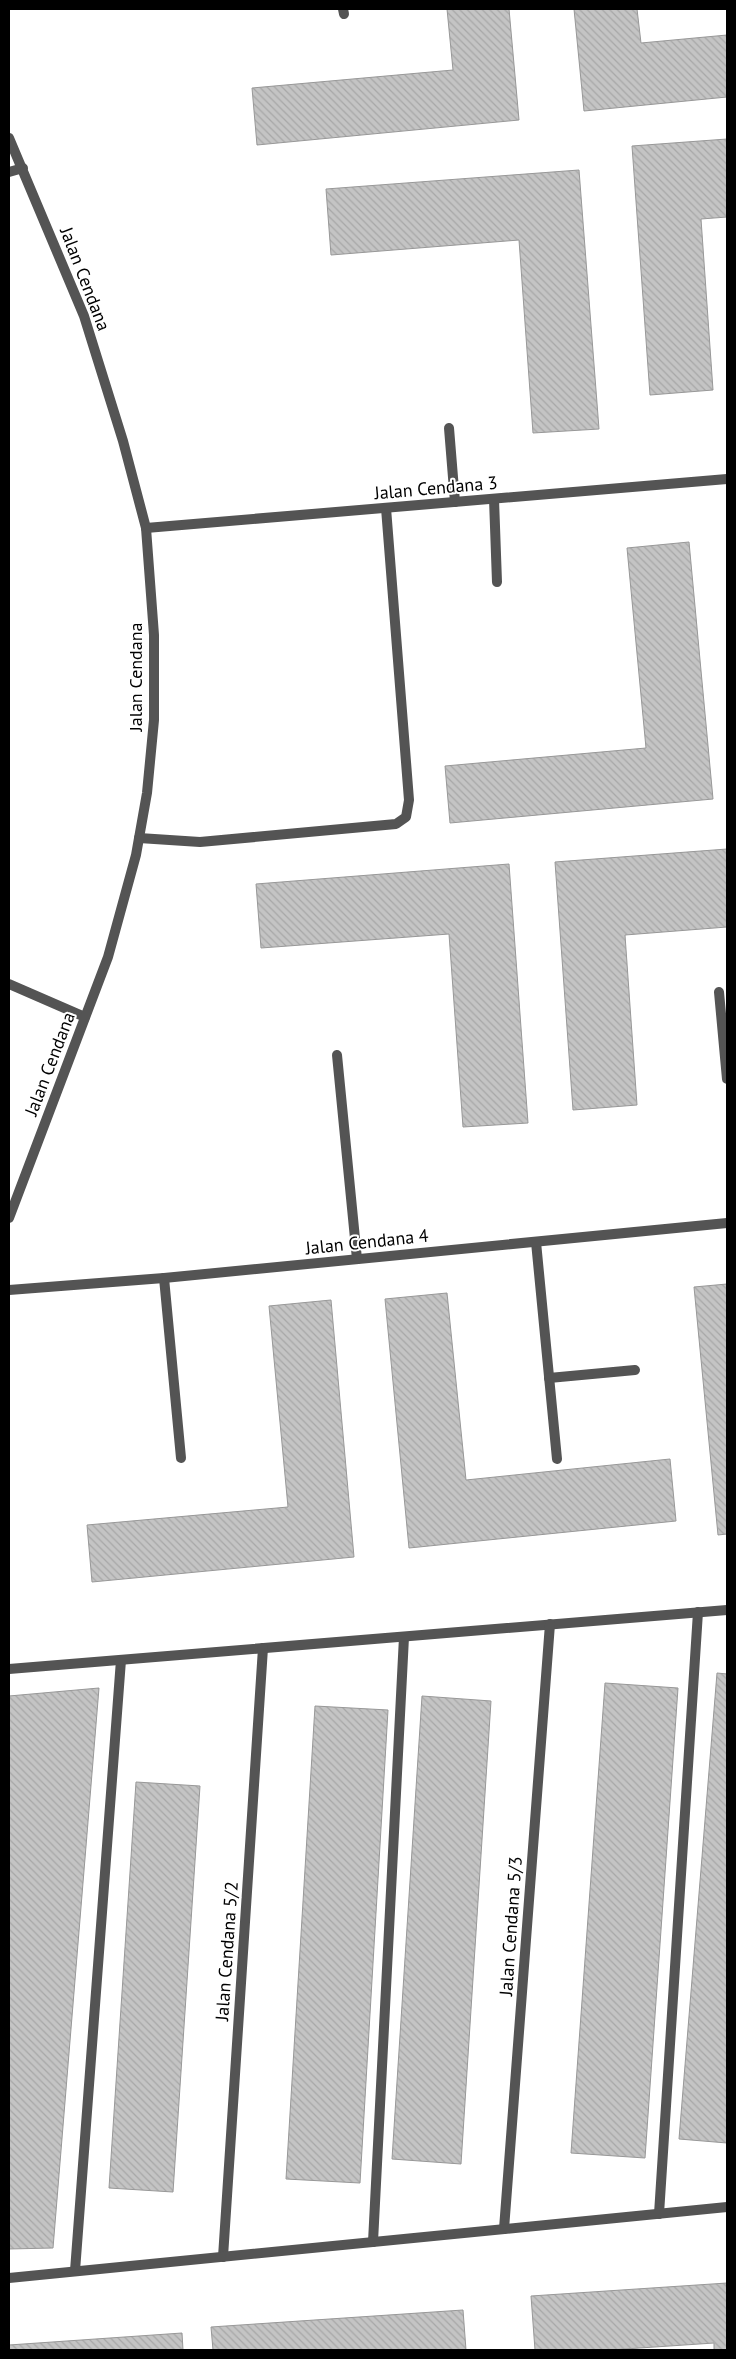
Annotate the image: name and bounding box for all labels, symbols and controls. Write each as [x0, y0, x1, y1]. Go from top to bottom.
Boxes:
street label: Jalan Cendana [55, 223, 116, 334]
street label: Jalan Cendana 3 [372, 471, 499, 504]
street label: Jalan Cendana [124, 622, 147, 733]
street label: Jalan Cendana [19, 1009, 80, 1120]
street label: Jalan Cendana 4 [303, 1224, 430, 1260]
street label: Jalan Cendana 5/3 [494, 1855, 527, 1998]
street label: Jalan Cendana 5/2 [210, 1880, 243, 2023]

